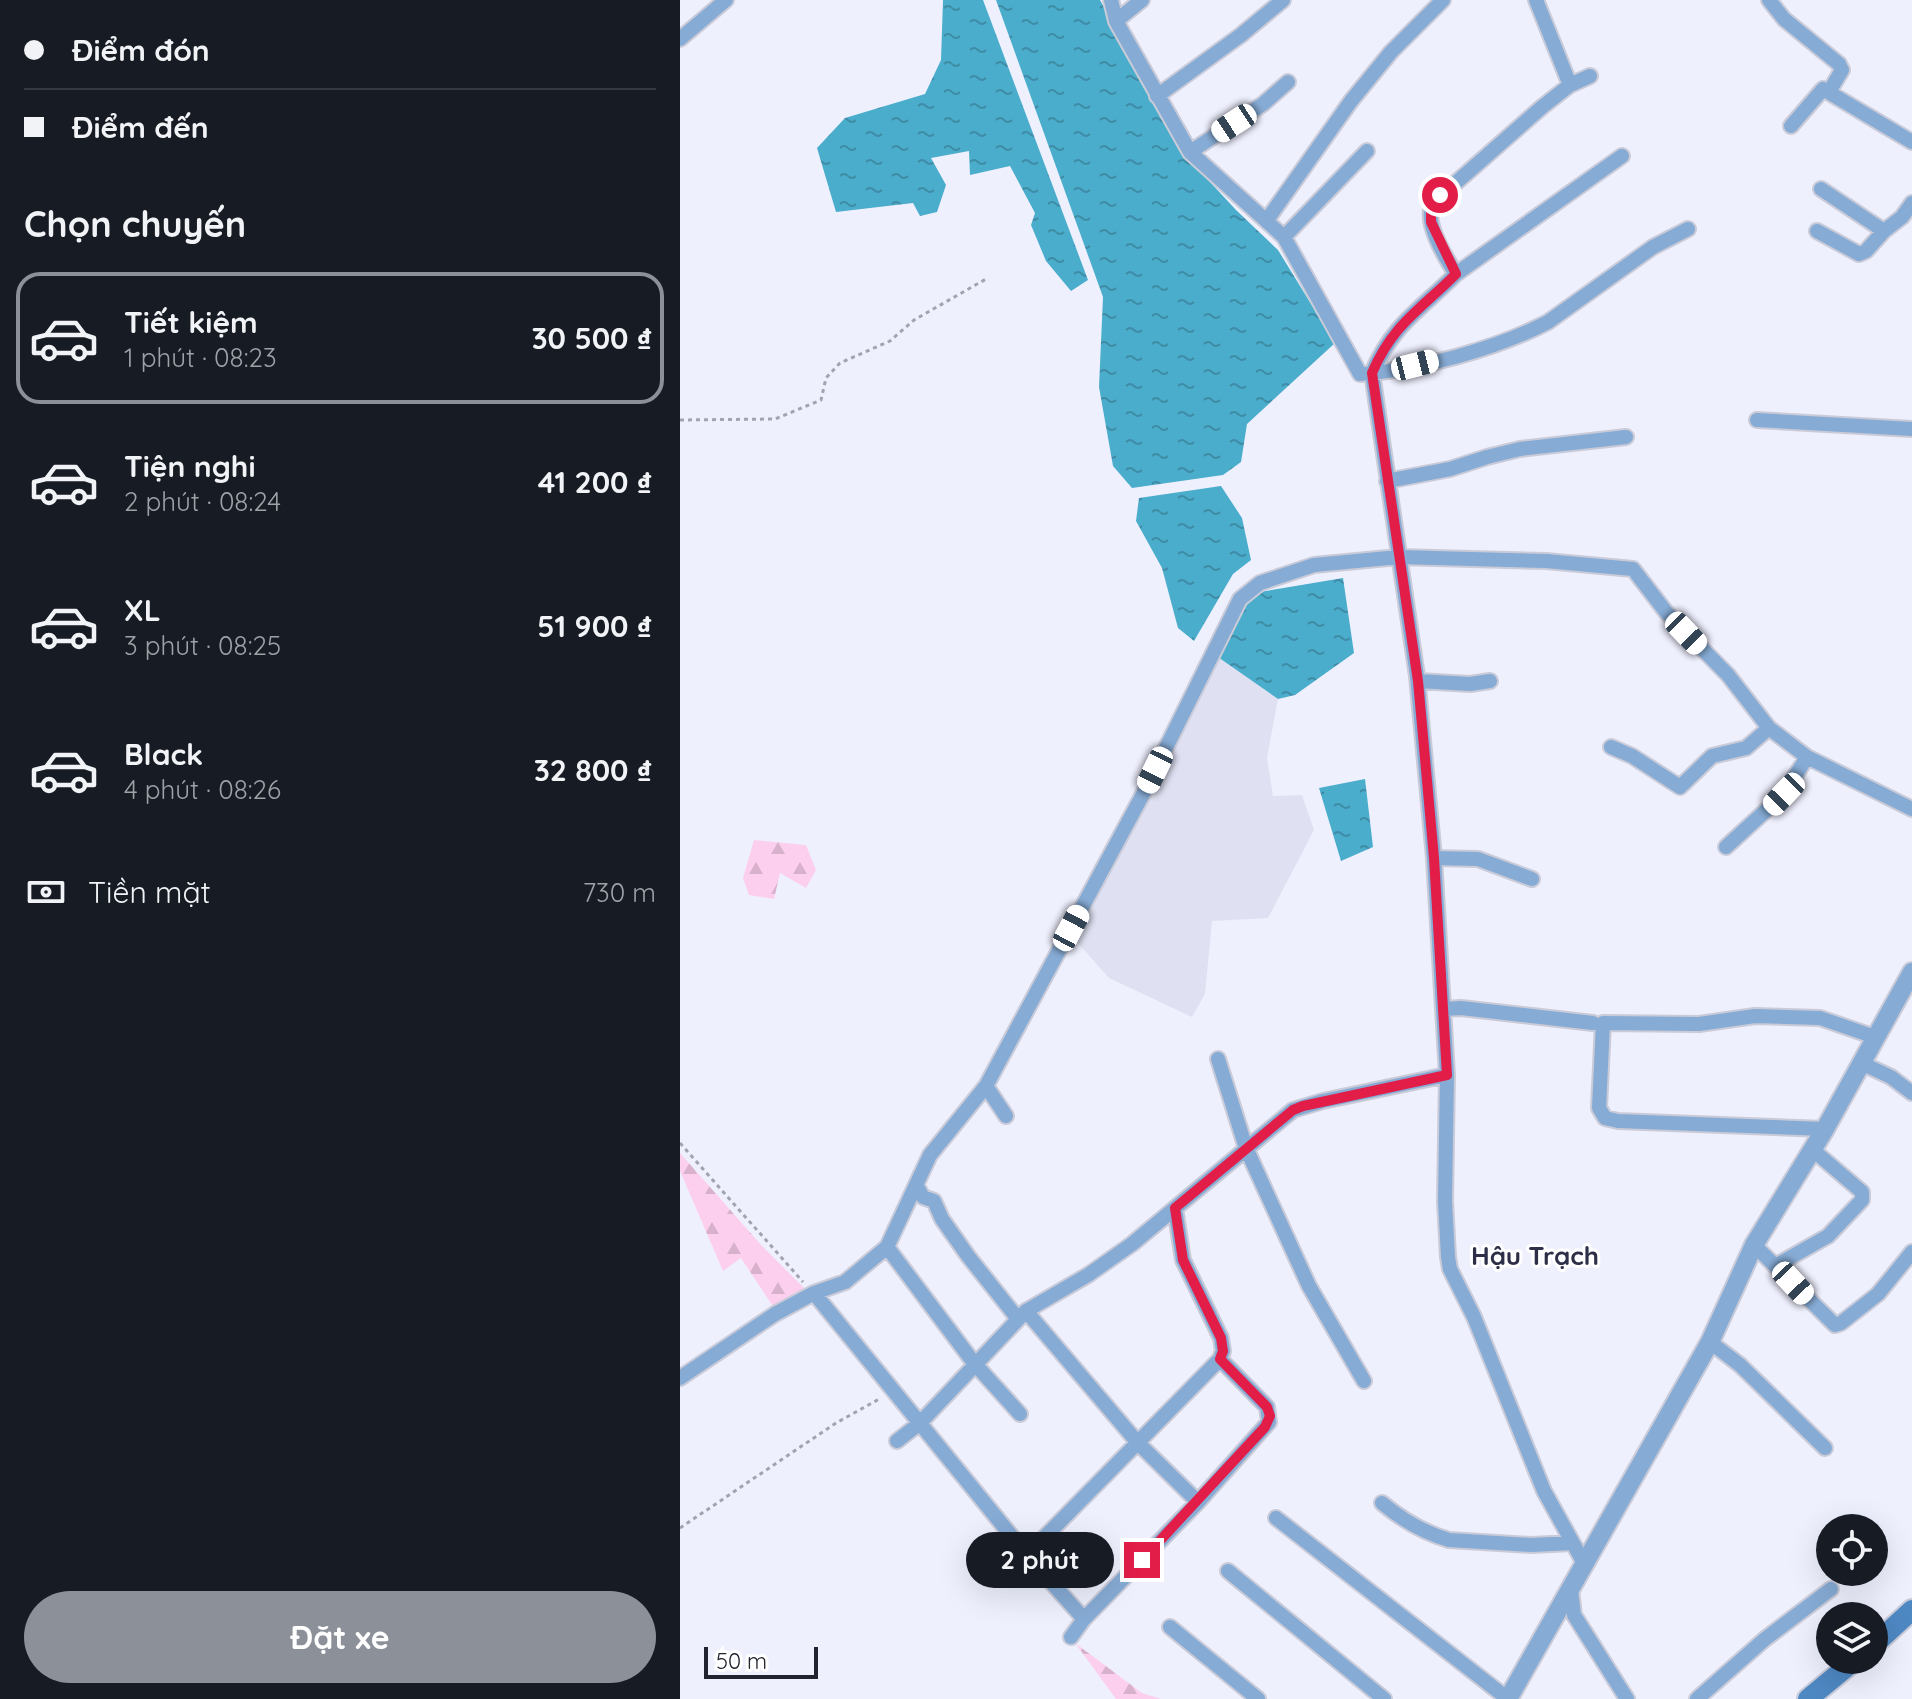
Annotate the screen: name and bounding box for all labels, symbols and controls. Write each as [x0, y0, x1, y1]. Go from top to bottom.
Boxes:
text: Điểm đón [72, 31, 210, 69]
car [1207, 100, 1261, 146]
text: Điểm đến [72, 108, 209, 146]
route start [1422, 177, 1458, 213]
text: Chọn chuyến [24, 201, 246, 246]
icon: car [28, 302, 100, 374]
text: Tiết kiệm [124, 303, 258, 341]
text: 30 500 ₫ [531, 319, 652, 357]
text: 1 phút · 08:23 [124, 341, 277, 374]
car [1389, 348, 1441, 382]
icon: car [28, 446, 100, 518]
text: Tiện nghi [124, 447, 256, 485]
text: 41 200 ₫ [538, 463, 652, 501]
text: 2 phút · 08:24 [124, 485, 281, 518]
icon: car [28, 590, 100, 662]
text: XL [124, 591, 161, 629]
text: 51 900 ₫ [537, 607, 652, 645]
car [1661, 607, 1711, 659]
text: 3 phút · 08:25 [124, 629, 281, 662]
icon: car [28, 734, 100, 806]
text: Black [124, 735, 203, 773]
car [1134, 743, 1176, 797]
text: 32 800 ₫ [534, 751, 652, 789]
car [1759, 768, 1809, 820]
text: 4 phút · 08:26 [124, 773, 281, 806]
icon: cash [24, 870, 68, 914]
text: Tiền mặt [88, 873, 211, 911]
text: 730 m [583, 876, 656, 909]
car [1049, 901, 1093, 955]
district label: Hậu Trạch [1471, 1239, 1599, 1272]
car [1768, 1257, 1818, 1309]
map controls [1816, 1514, 1888, 1674]
button: locate [1816, 1514, 1888, 1586]
callout: 2 phút [966, 1532, 1114, 1588]
route end [1124, 1542, 1160, 1578]
text: 2 phút [1000, 1543, 1080, 1576]
button: Đặt xe [24, 1591, 656, 1683]
button: layers [1816, 1602, 1888, 1674]
scale bar [704, 1643, 818, 1679]
text: 50 m [716, 1647, 767, 1675]

